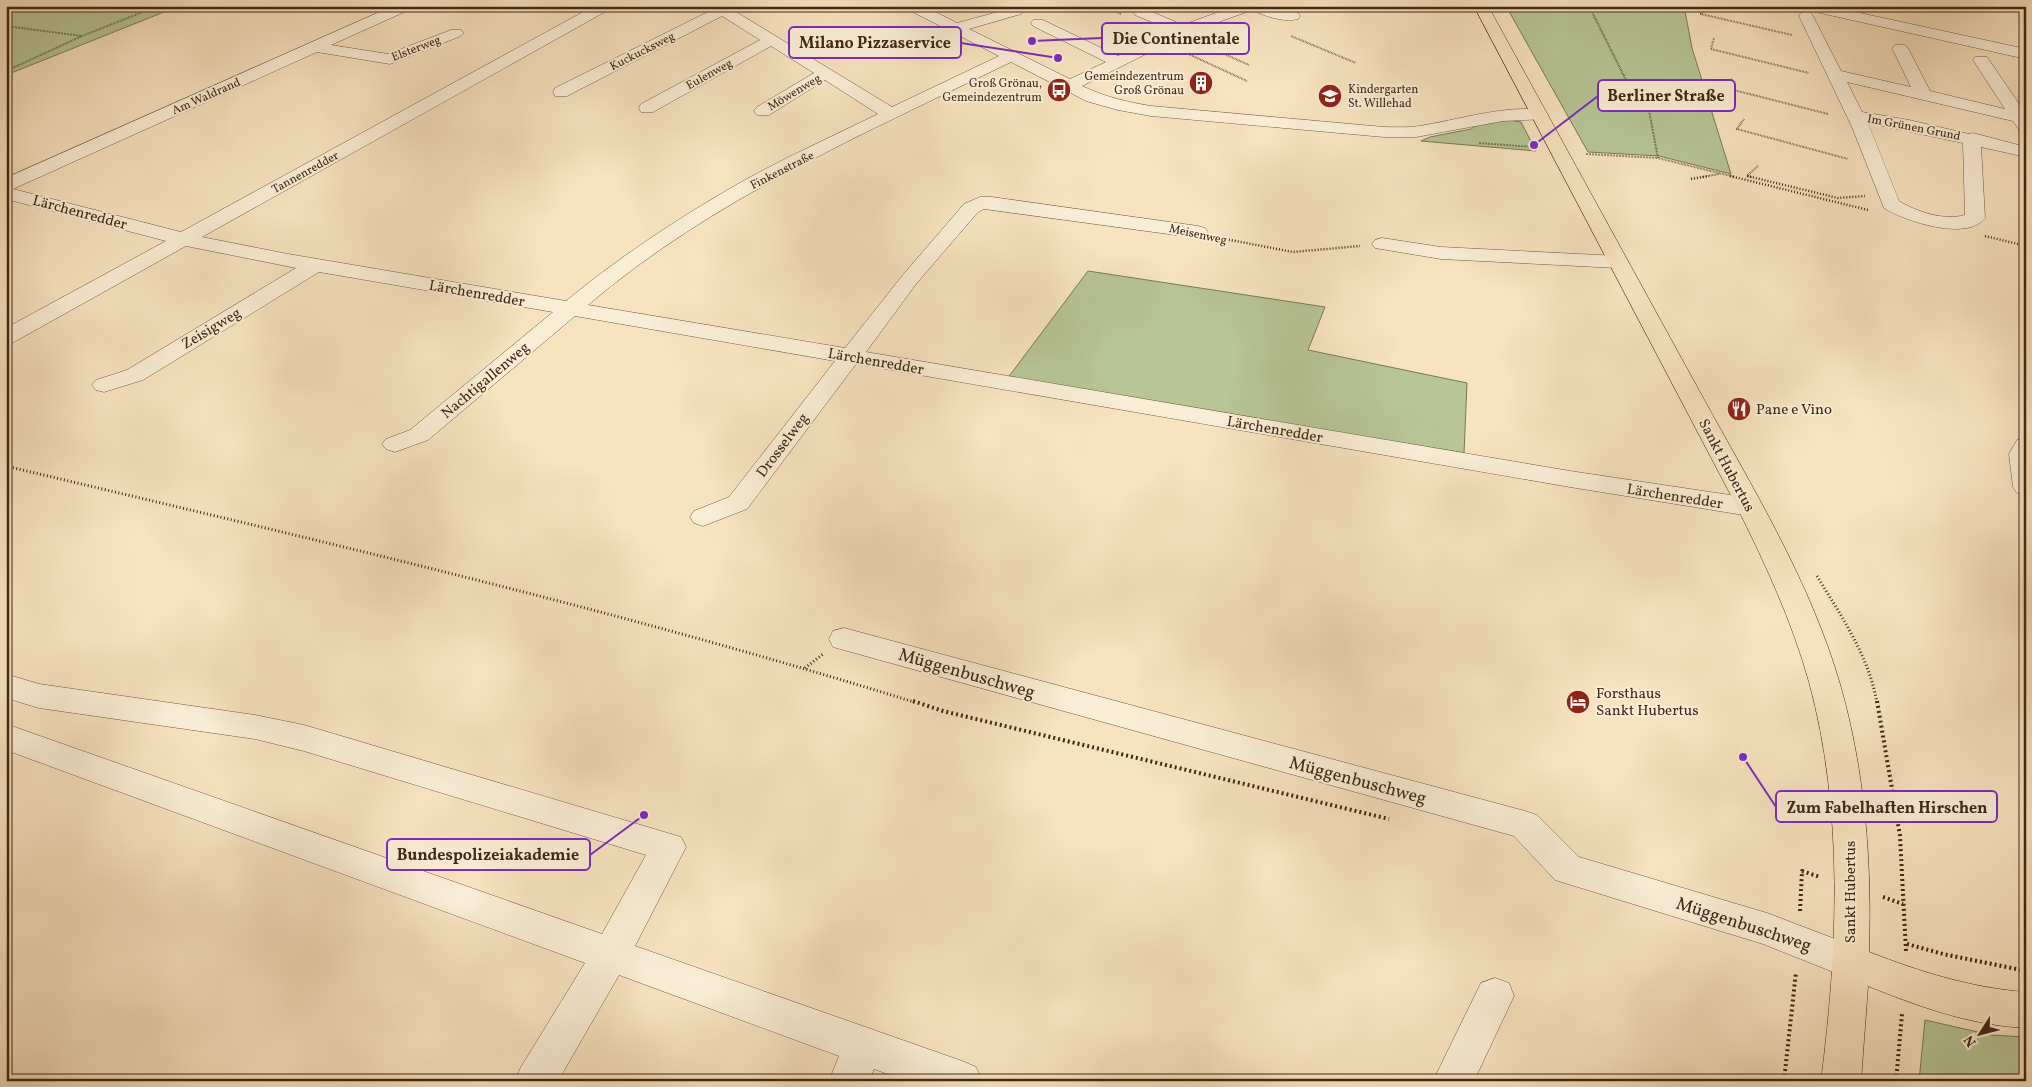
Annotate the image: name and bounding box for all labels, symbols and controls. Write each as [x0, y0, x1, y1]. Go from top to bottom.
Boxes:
callout: Die Continentale [1102, 23, 1249, 54]
callout: Milano Pizzaservice [789, 27, 961, 58]
street label: Kuckucksweg [607, 29, 678, 75]
text: Die Continentale [1112, 29, 1240, 51]
street label: Elsterweg [389, 32, 443, 66]
text: Milano Pizzaservice [799, 33, 951, 55]
street label: Eulenweg [683, 56, 736, 94]
place label: Gemeindezentrum Groß Grönau [1085, 69, 1184, 99]
building icon: Gemeindezentrum Groß Grönau [1188, 70, 1214, 96]
street label: Möwenweg [765, 71, 824, 115]
street label: Am Waldrand [170, 75, 243, 119]
place label: Groß Grönau, Gemeindezentrum [943, 76, 1042, 106]
bus stop icon: Groß Grönau, Gemeindezentrum [1046, 77, 1072, 103]
callout: Berliner Straße [1598, 80, 1735, 111]
place label: Kindergarten St. Willehad [1348, 82, 1418, 112]
school or university icon: Kindergarten St. Willehad [1317, 83, 1343, 109]
text: Berliner Straße [1607, 86, 1725, 108]
street label: Im Grünen Grund [1866, 111, 1962, 145]
street label: Tannenredder [269, 148, 342, 198]
street label: Finkenstraße [748, 148, 817, 194]
street label: Lärchenredder [30, 191, 129, 236]
street label: Meisenweg [1167, 221, 1228, 249]
street label: Lärchenredder [427, 276, 526, 313]
street label: Zeisigweg [178, 303, 246, 355]
street label: Nachtigallenweg [437, 338, 535, 424]
street label: Lärchenredder [826, 344, 925, 381]
restaurant icon: Pane e Vino [1726, 396, 1752, 422]
place label: Pane e Vino [1756, 400, 1832, 421]
street label: Drosselweg [752, 409, 815, 483]
street label: Lärchenredder [1225, 412, 1324, 449]
street label: Sankt Hubertus [1692, 415, 1759, 516]
street label: Lärchenredder [1625, 480, 1724, 515]
street label: Müggenbuschweg [895, 643, 1038, 706]
place label: Forsthaus Sankt Hubertus [1596, 684, 1699, 722]
hotel icon: Forsthaus Sankt Hubertus [1565, 689, 1591, 715]
street label: Müggenbuschweg [1286, 751, 1429, 812]
callout: Zum Fabelhaften Hirschen [1776, 791, 1997, 822]
text: Zum Fabelhaften Hirschen [1786, 798, 1988, 820]
callout: Bundespolizeiakademie [387, 839, 590, 870]
street label: Sankt Hubertus [1841, 841, 1862, 943]
text: Bundespolizeiakademie [397, 845, 579, 867]
street label: Müggenbuschweg [1673, 892, 1814, 959]
north arrow [1954, 1010, 2004, 1060]
text: N [1960, 1031, 1981, 1050]

